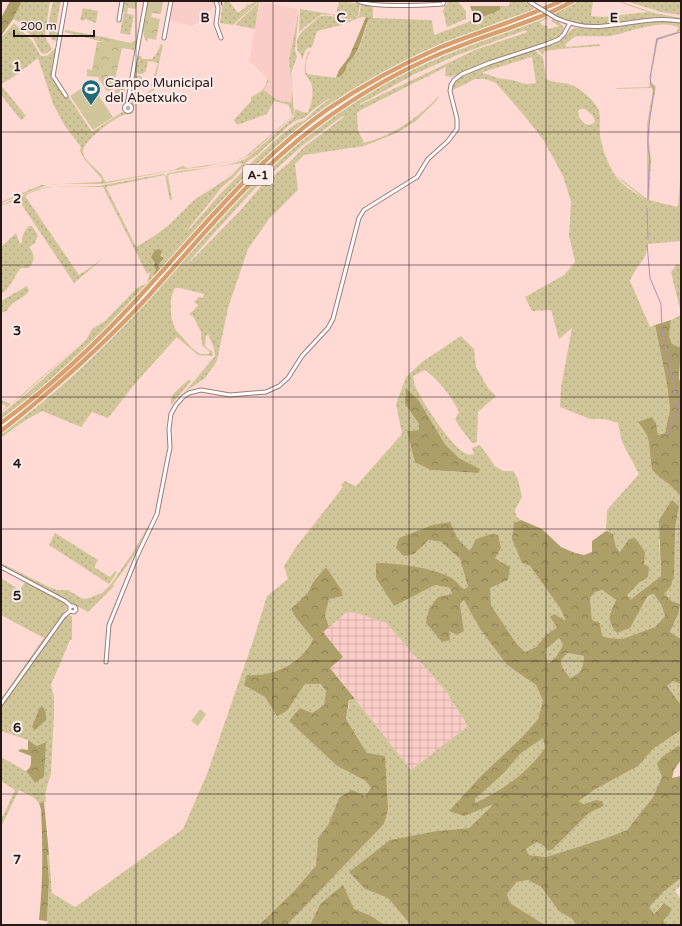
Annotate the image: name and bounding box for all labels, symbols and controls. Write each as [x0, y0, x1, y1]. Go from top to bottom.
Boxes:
text: B [200, 10, 210, 26]
text: C [336, 10, 346, 26]
text: D [472, 10, 482, 26]
text: E [610, 10, 618, 26]
scale bar [14, 12, 94, 38]
text: 200 m [20, 19, 57, 33]
text: 1 [13, 59, 21, 75]
place label: Campo Municipal del Abetxuko [105, 75, 213, 106]
sports icon: Campo Municipal del Abetxuko [80, 78, 102, 106]
road number: A-1 [243, 165, 273, 185]
text: 2 [13, 191, 21, 207]
text: 3 [13, 323, 21, 339]
text: 4 [13, 456, 22, 472]
text: 5 [13, 588, 21, 604]
text: 6 [13, 720, 21, 736]
text: 7 [13, 852, 21, 868]

